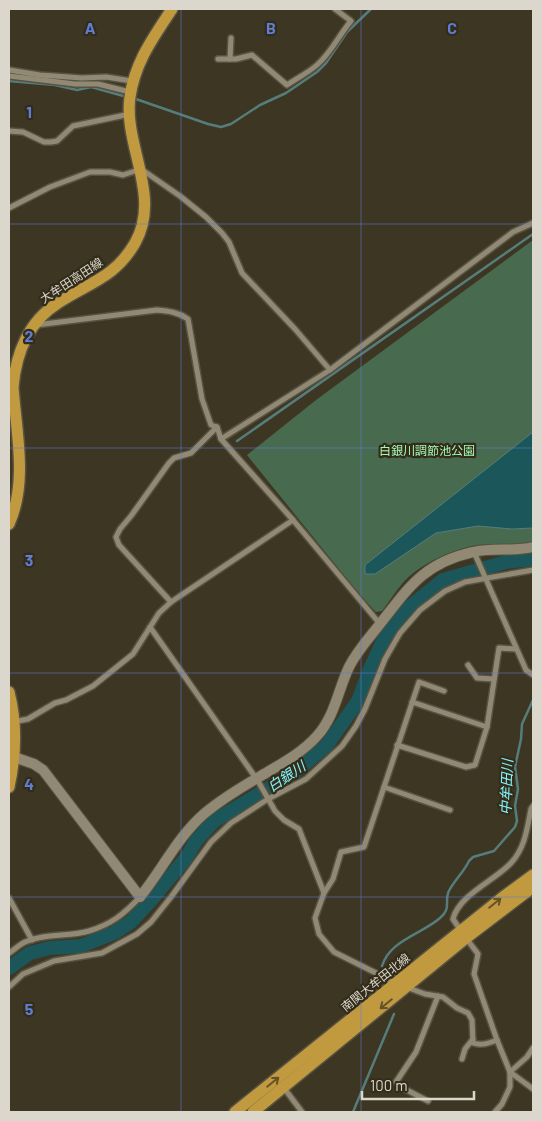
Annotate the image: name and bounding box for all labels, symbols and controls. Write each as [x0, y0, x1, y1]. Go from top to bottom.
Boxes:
text: A [85, 18, 96, 37]
text: B [266, 18, 276, 37]
text: C [447, 18, 457, 37]
text: 1 [26, 102, 32, 121]
street label: 大牟田高田線 [37, 255, 105, 305]
text: 2 [25, 326, 34, 345]
park label: 白銀川調節池公園 [379, 443, 475, 457]
text: 3 [25, 550, 33, 569]
water label: 白銀川 [264, 756, 310, 795]
water label: 中牟田川 [497, 757, 516, 815]
text: 4 [24, 774, 34, 793]
one-way arrow [489, 898, 502, 909]
street label: 南関大牟田北線 [338, 950, 412, 1014]
text: 5 [25, 999, 34, 1018]
one-way arrow [379, 999, 392, 1010]
scale bar [362, 1068, 474, 1100]
one-way arrow [266, 1076, 279, 1087]
text: 100 m [370, 1076, 408, 1094]

